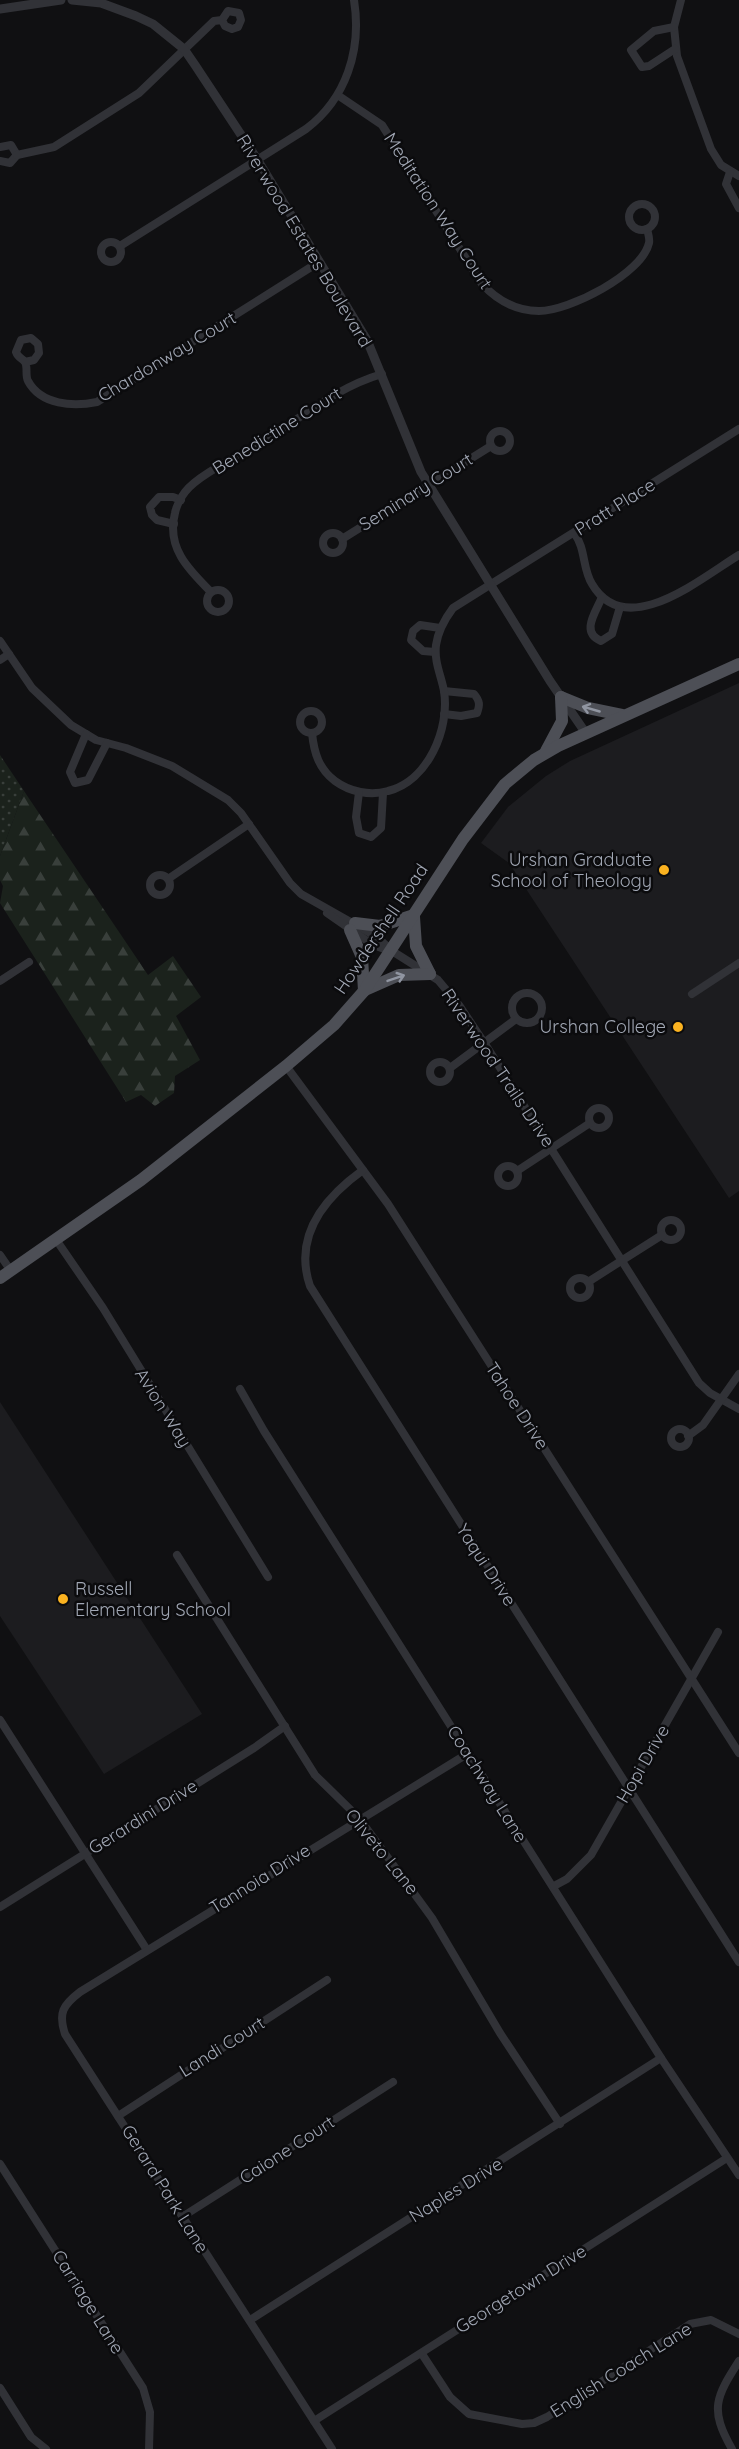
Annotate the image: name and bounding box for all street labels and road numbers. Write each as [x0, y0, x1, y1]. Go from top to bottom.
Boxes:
street label: Meditation Way Court [379, 128, 498, 293]
street label: Riverwood Estates Boulevard [232, 130, 377, 351]
street label: Chardonway Court [93, 306, 240, 407]
street label: Benedictine Court [208, 382, 346, 480]
street label: Seminary Court [355, 447, 477, 536]
street label: Pratt Place [570, 473, 659, 540]
street label: Howdershell Road [329, 859, 433, 998]
street label: Riverwood Trails Drive [437, 984, 560, 1151]
street label: Tahoe Drive [481, 1358, 554, 1454]
street label: Avion Way [130, 1364, 197, 1452]
street label: Yaqui Drive [451, 1519, 522, 1610]
street label: Hopi Drive [611, 1720, 674, 1807]
street label: Coachway Lane [442, 1721, 533, 1847]
street label: Gerardini Drive [84, 1774, 201, 1859]
street label: Oliveto Lane [341, 1804, 424, 1899]
street label: Tannoia Drive [205, 1838, 314, 1919]
street label: Landi Court [175, 2011, 269, 2082]
street label: Caione Court [235, 2110, 339, 2189]
street label: Gerard Park Lane [117, 2120, 214, 2257]
street label: Naples Drive [405, 2152, 507, 2227]
street label: Georgetown Drive [451, 2239, 591, 2338]
street label: Carriage Lane [47, 2245, 130, 2358]
street label: English Coach Lane [546, 2317, 696, 2422]

